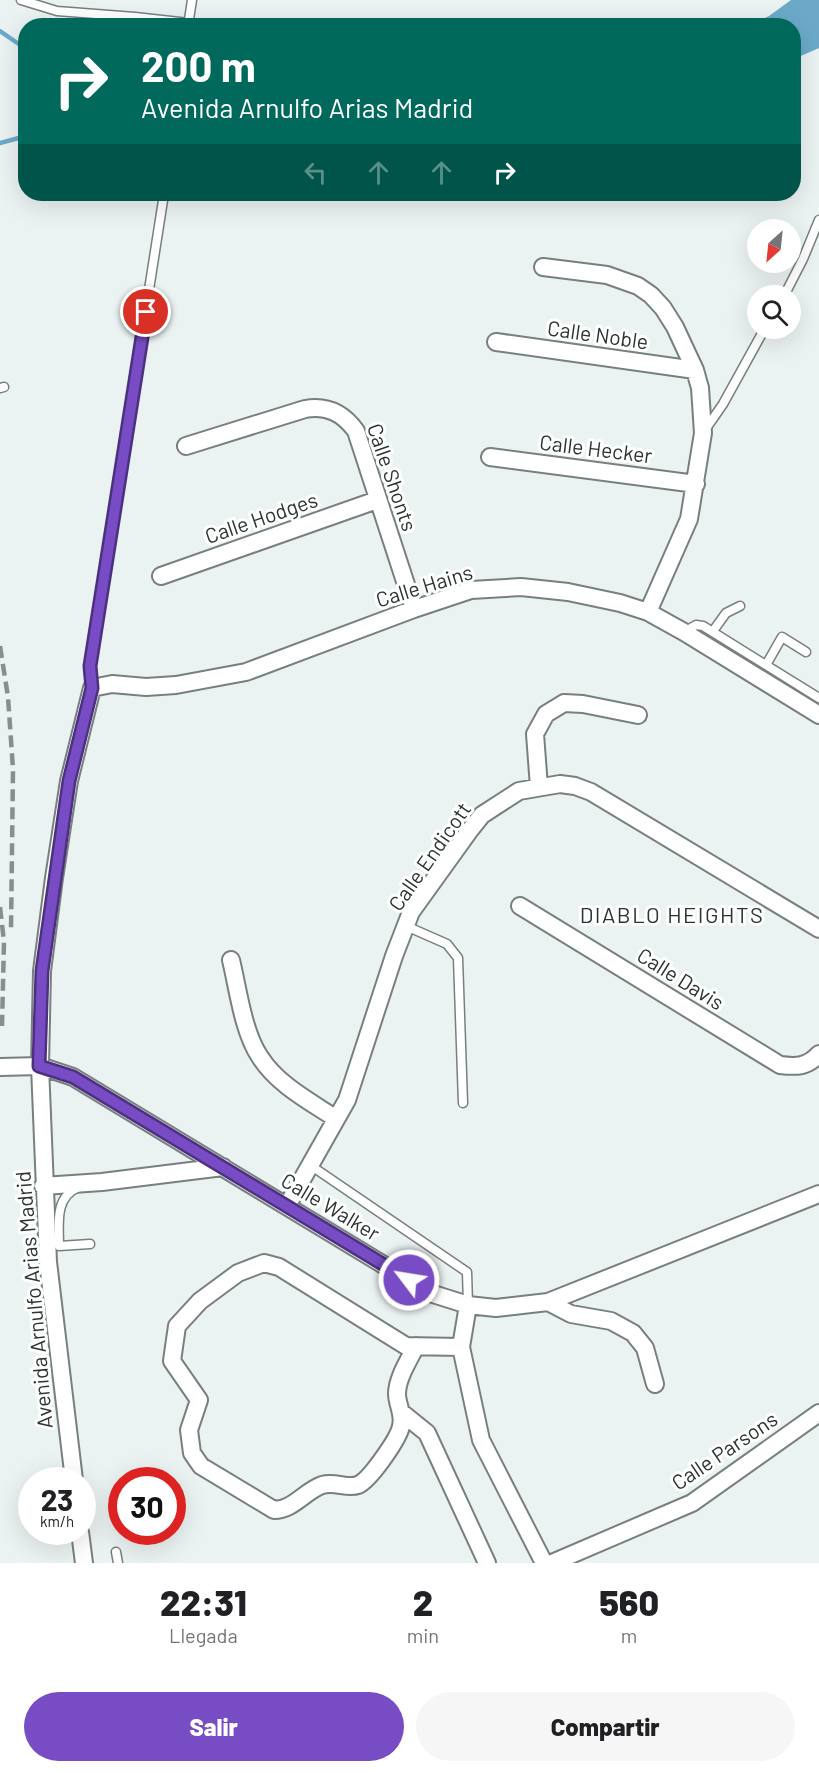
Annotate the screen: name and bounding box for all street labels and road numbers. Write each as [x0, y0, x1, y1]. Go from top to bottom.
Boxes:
street label: Calle Noble [546, 315, 650, 353]
street label: Calle Shonts [363, 420, 423, 534]
street label: Calle Hecker [538, 429, 654, 467]
street label: Calle Hodges [201, 486, 321, 548]
street label: Calle Hains [373, 558, 475, 612]
street label: Calle Endicott [382, 797, 476, 915]
street label: Calle Davis [633, 942, 729, 1014]
street label: Calle Walker [277, 1167, 385, 1245]
street label: Avenida Arnulfo Arias Madrid [9, 1170, 57, 1430]
street label: Calle Parsons [666, 1406, 782, 1494]

